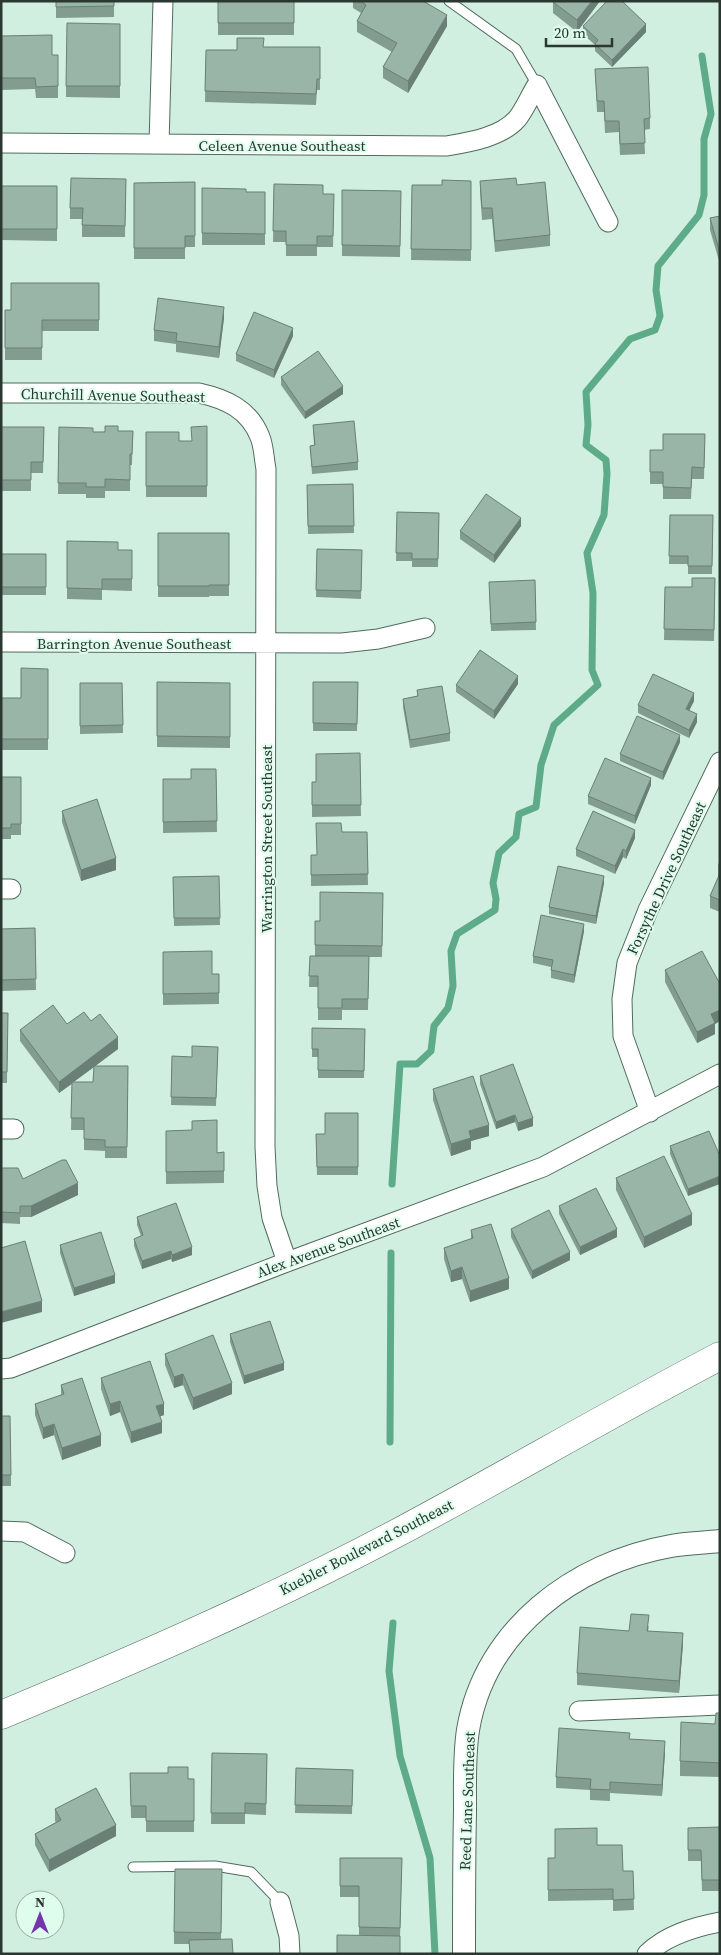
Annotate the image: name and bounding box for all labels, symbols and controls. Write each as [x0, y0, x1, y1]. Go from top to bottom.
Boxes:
scale bar [546, 15, 612, 47]
text: 20 m [554, 22, 586, 43]
street label: Celeen Avenue Southeast [199, 135, 366, 156]
street label: Churchill Avenue Southeast [21, 383, 205, 407]
street label: Barrington Avenue Southeast [37, 633, 231, 654]
street label: Warrington Street Southeast [256, 745, 277, 933]
street label: Forsythe Drive Southeast [621, 798, 711, 958]
street label: Alex Avenue Southeast [253, 1211, 403, 1283]
street label: Kuebler Boulevard Southeast [275, 1494, 457, 1600]
street label: Reed Lane Southeast [454, 1731, 480, 1871]
north arrow [15, 1890, 65, 1940]
text: N [35, 1892, 45, 1912]

